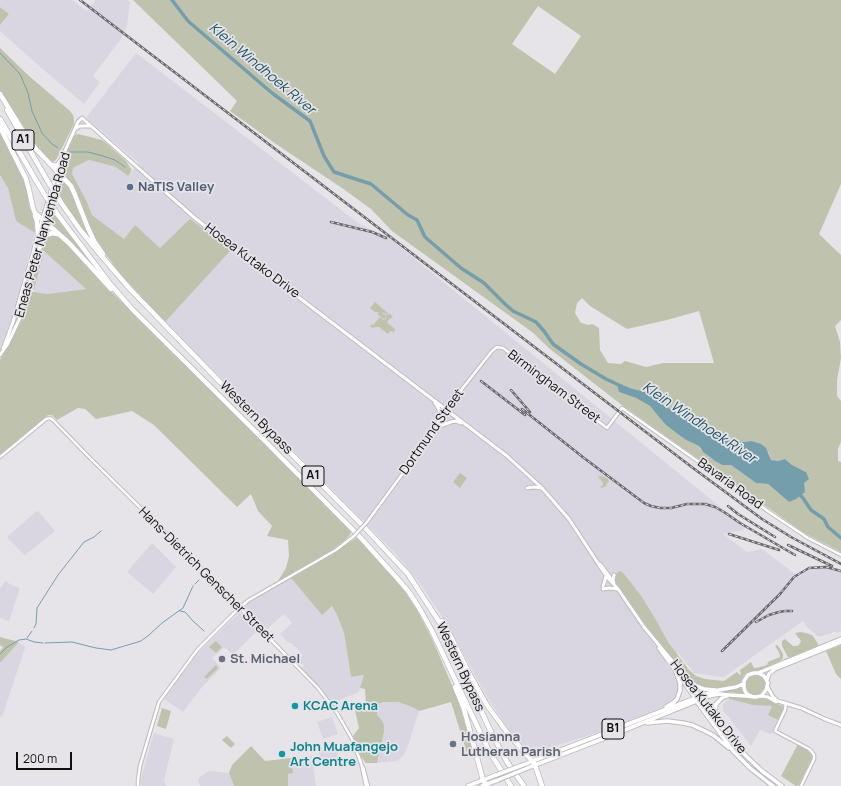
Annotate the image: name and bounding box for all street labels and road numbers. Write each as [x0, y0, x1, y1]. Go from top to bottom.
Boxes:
road number: A1 [12, 130, 34, 150]
street label: Eneas Peter Nanyemba Road [12, 150, 74, 320]
street label: Hosea Kutako Drive [201, 220, 303, 302]
street label: Birmingham Street [505, 347, 603, 427]
street label: Western Bypass [216, 378, 296, 458]
street label: Dortmund Street [397, 386, 467, 478]
street label: Bavaria Road [694, 455, 766, 513]
road number: A1 [302, 466, 324, 486]
street label: Hans-Dietrich Genscher Street [135, 504, 277, 646]
street label: Western Bypass [432, 620, 488, 714]
street label: Hosea Kutako Drive [666, 657, 750, 757]
road number: B1 [602, 719, 624, 739]

